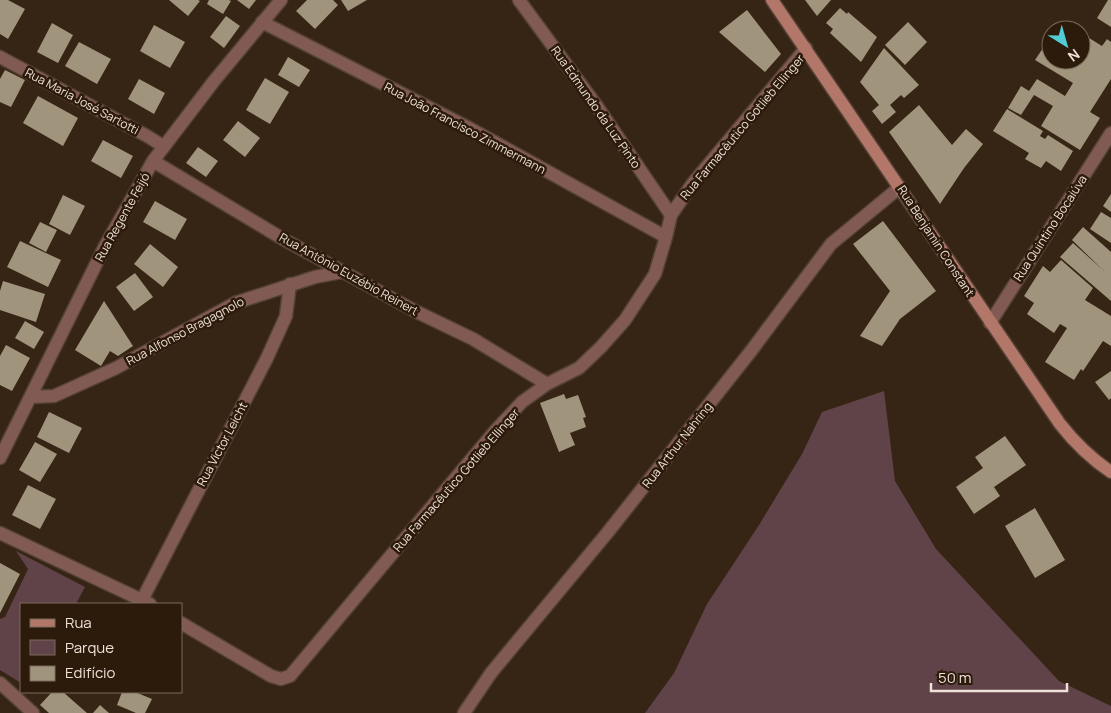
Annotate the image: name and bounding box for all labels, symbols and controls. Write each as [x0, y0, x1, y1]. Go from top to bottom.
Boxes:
north arrow [1041, 20, 1091, 70]
street label: Rua Edmundo da Luz Pinto [547, 42, 645, 172]
text: N [1064, 45, 1084, 66]
street label: Rua Farmacêutico Gotlieb Ellinger [676, 50, 808, 203]
street label: Rua Maria José Sartotti [22, 64, 142, 138]
street label: Rua João Francisco Zimmermann [381, 78, 549, 178]
street label: Rua Regente Feijó [91, 170, 153, 264]
street label: Rua Quintino Bocaiúva [1009, 171, 1091, 285]
street label: Rua Benjamin Constant [894, 182, 979, 300]
street label: Rua Antônio Euzébio Reinert [276, 229, 422, 319]
street label: Rua Alfonso Bragagnolo [123, 293, 247, 369]
street label: Rua Arthur Nahring [638, 398, 716, 492]
street label: Rua Victor Leicht [193, 399, 251, 489]
street label: Rua Farmacêutico Gotlieb Ellinger [389, 404, 524, 555]
legend [20, 603, 182, 693]
text: Rua [65, 612, 92, 633]
text: Parque [65, 637, 114, 658]
scale bar [931, 660, 1067, 692]
text: Edifício [65, 662, 116, 683]
text: 50 m [938, 667, 972, 688]

